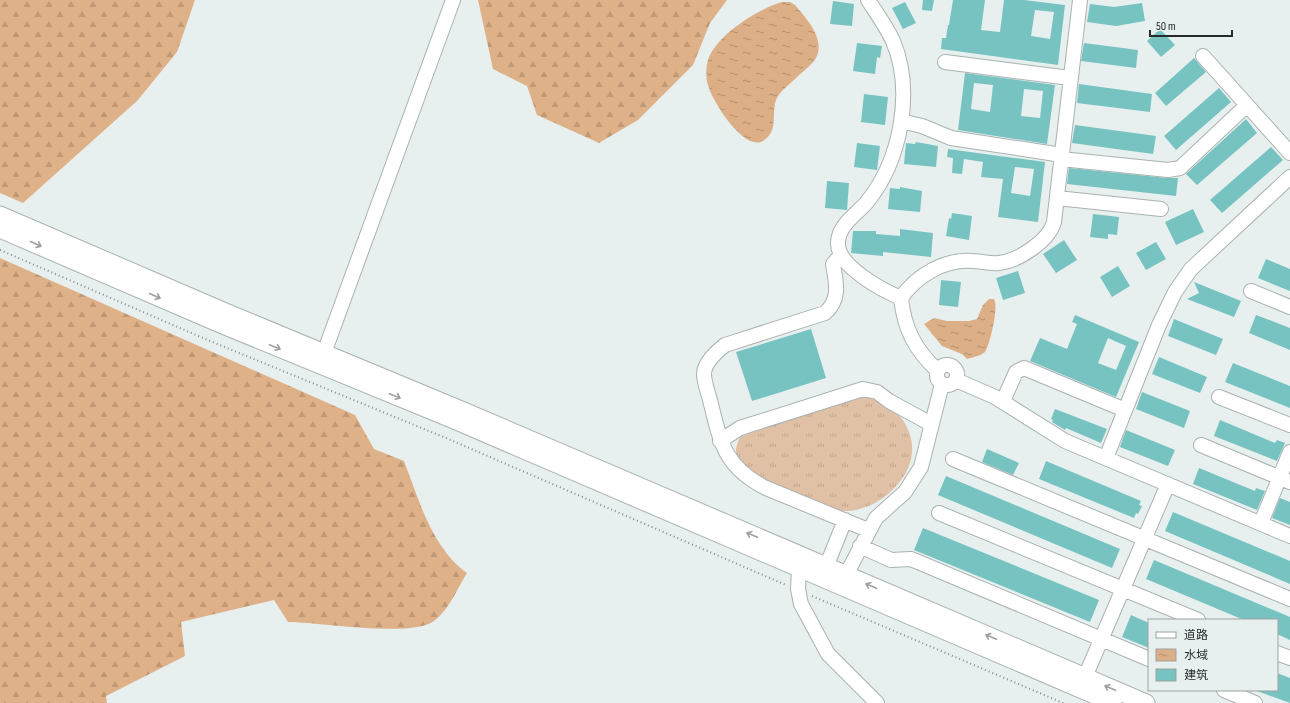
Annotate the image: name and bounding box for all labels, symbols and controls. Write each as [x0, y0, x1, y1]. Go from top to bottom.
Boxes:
scale bar [1150, 12, 1232, 38]
text: 50 m [1156, 19, 1176, 34]
one-way arrow [29, 241, 41, 248]
one-way arrow [149, 293, 161, 300]
one-way arrow [268, 344, 280, 351]
one-way arrow [388, 393, 400, 401]
one-way arrow [746, 530, 758, 538]
one-way arrow [865, 582, 877, 589]
legend [1148, 619, 1278, 691]
text: 道路 [1184, 628, 1208, 643]
one-way arrow [985, 633, 997, 640]
text: 水域 [1184, 648, 1208, 663]
text: 建筑 [1184, 668, 1208, 683]
one-way arrow [1105, 683, 1117, 691]

